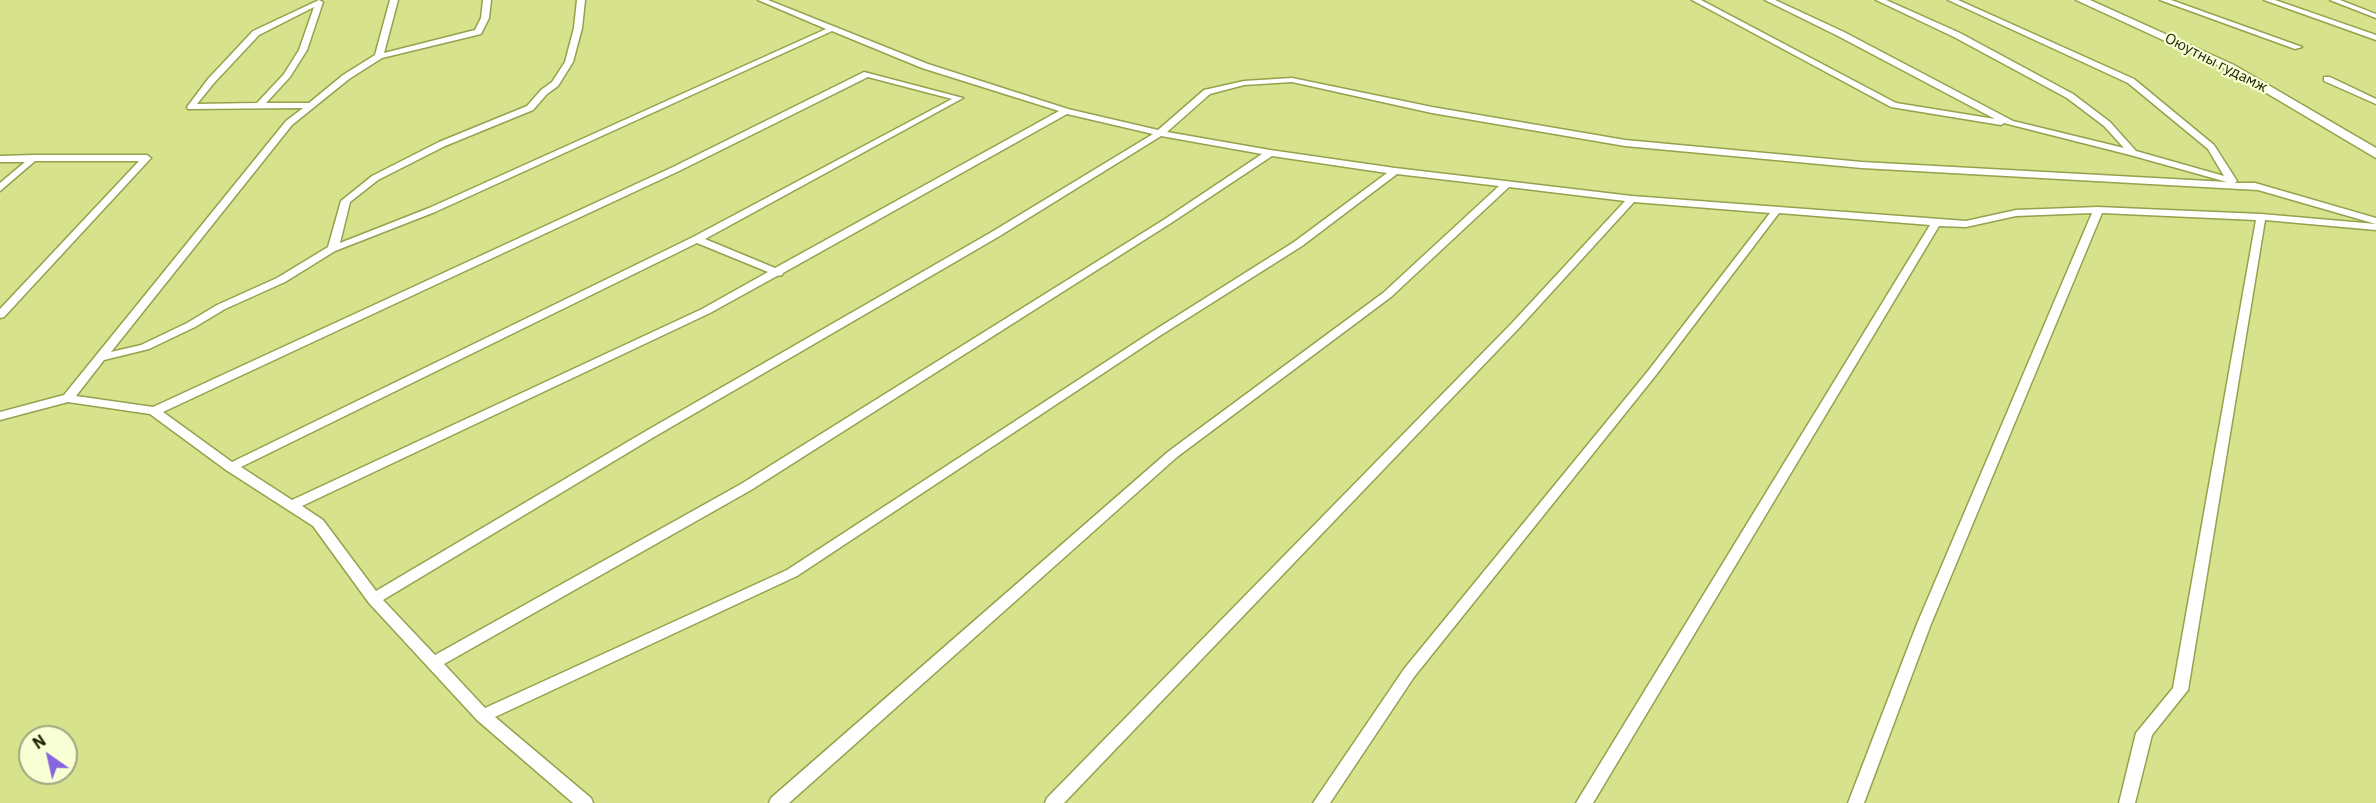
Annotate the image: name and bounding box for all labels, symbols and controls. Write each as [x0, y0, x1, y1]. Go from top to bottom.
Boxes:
street label: Оюутны гудамж [2162, 29, 2270, 97]
north arrow [18, 725, 78, 785]
text: N [29, 730, 49, 753]

